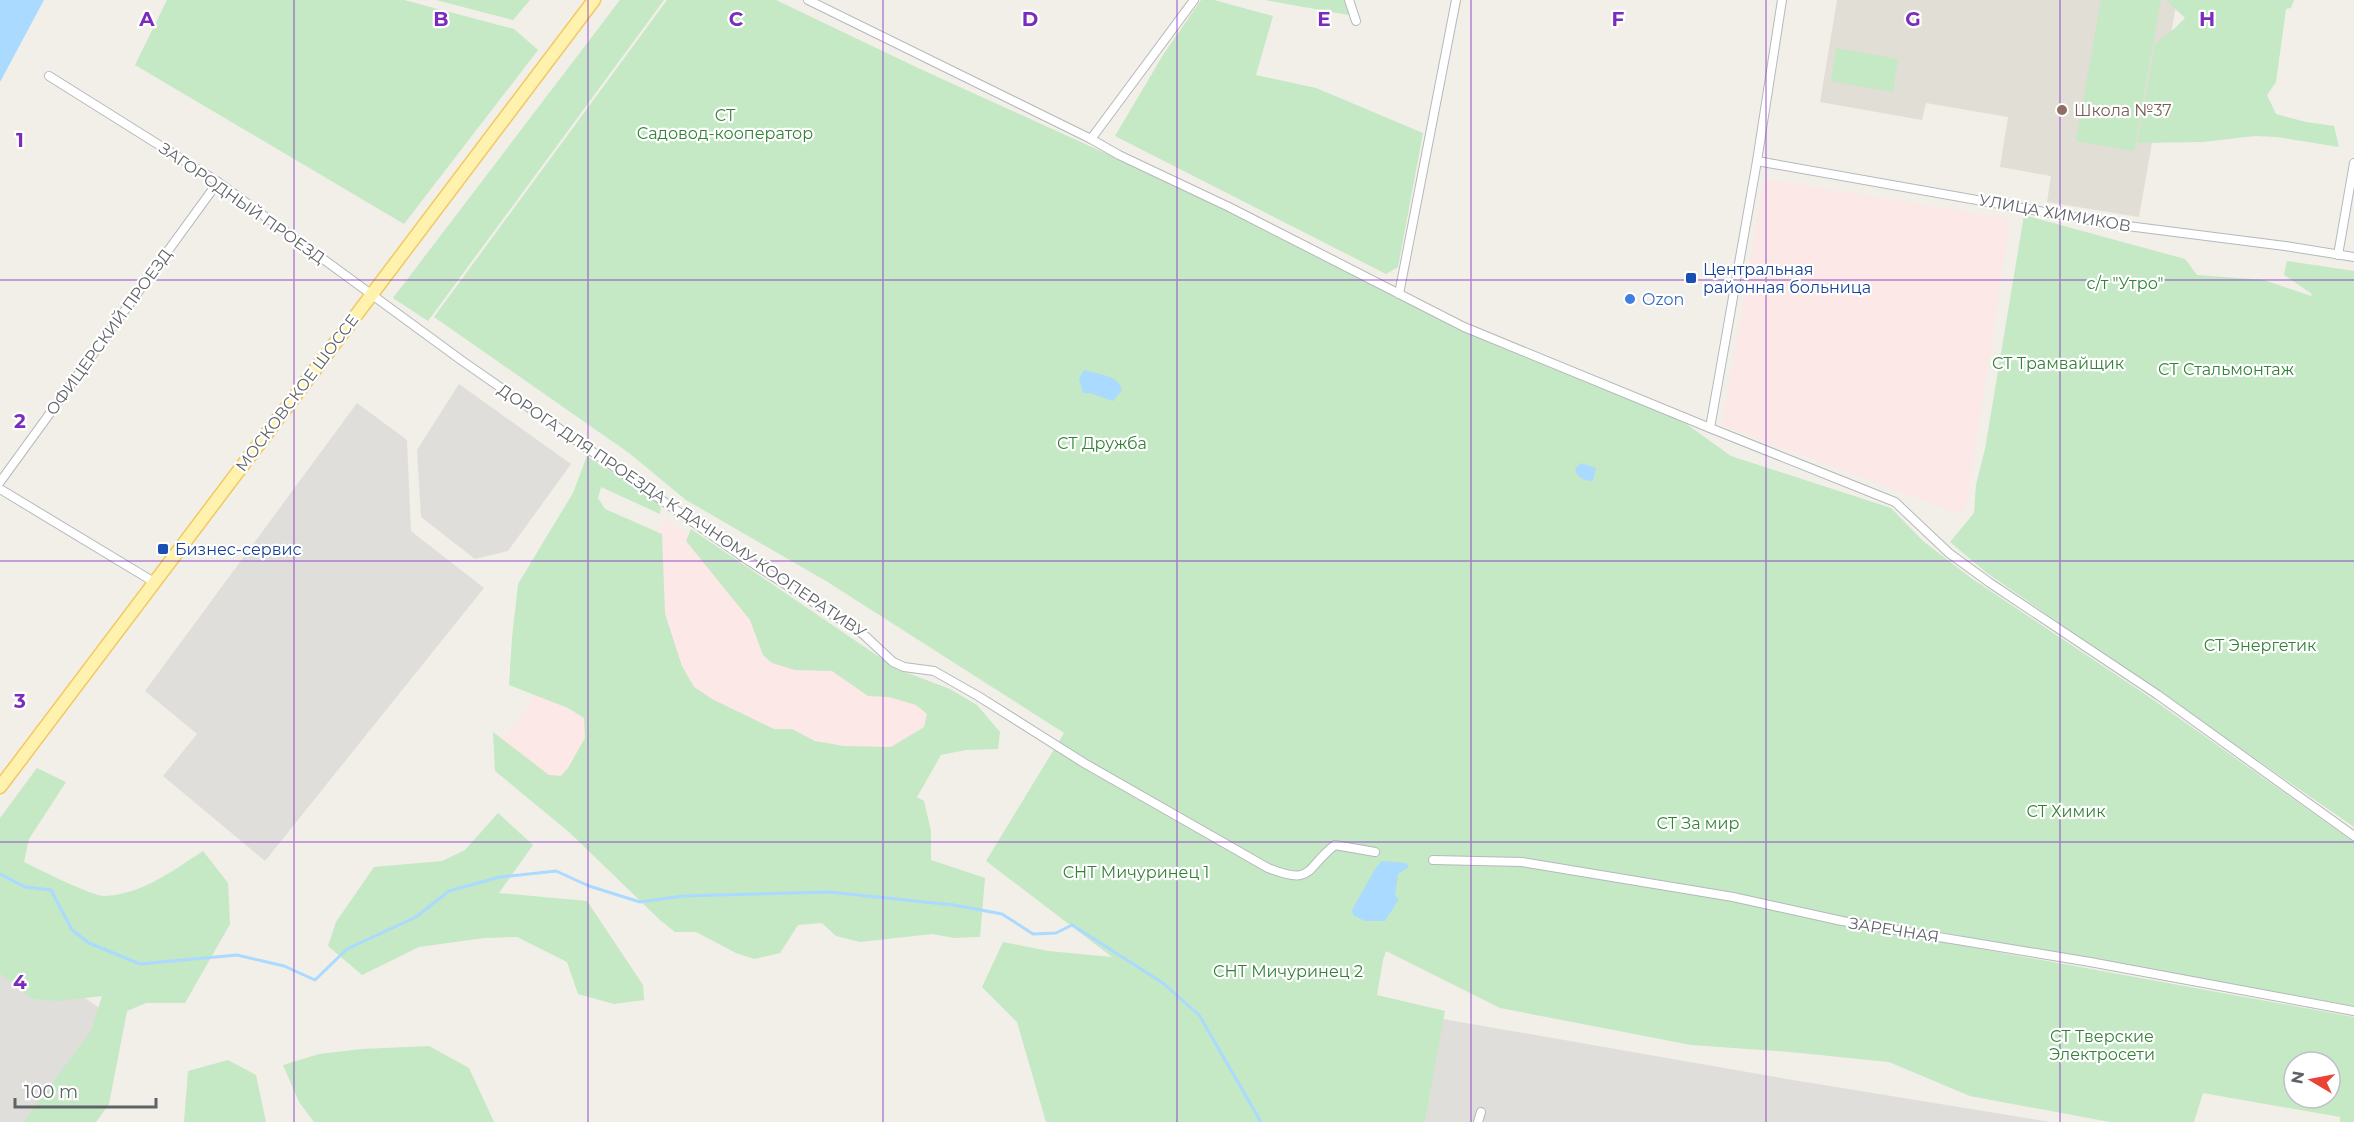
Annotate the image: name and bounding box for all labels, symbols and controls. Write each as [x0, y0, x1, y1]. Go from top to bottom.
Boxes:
text: A [138, 7, 155, 31]
text: B [433, 7, 449, 31]
text: C [729, 7, 744, 31]
text: D [1022, 7, 1038, 31]
text: E [1317, 7, 1331, 31]
text: F [1612, 7, 1625, 31]
text: G [1905, 7, 1921, 31]
text: H [2199, 7, 2215, 31]
place label: Школа №37 [2074, 101, 2172, 120]
marker: Школа №37 [2055, 103, 2069, 117]
park label: СТ Садовод-кооператор [637, 106, 813, 143]
text: 1 [16, 128, 24, 152]
street label: ЗАГОРОДНЫЙ ПРОЕЗД [155, 138, 329, 268]
street label: УЛИЦА ХИМИКОВ [1978, 190, 2132, 236]
street label: ОФИЦЕРСКИЙ ПРОЕЗД [42, 245, 176, 419]
place label: Центральная районная больница [1703, 260, 1871, 297]
marker: Центральная районная больница [1684, 271, 1698, 285]
park label: с/т "Утро" [2086, 274, 2164, 293]
place label: Ozon [1642, 290, 1684, 309]
marker: Ozon [1623, 292, 1637, 306]
street label: МОСКОВСКОЕ ШОССЕ [232, 311, 362, 475]
park label: СТ Трамвайщик [1992, 354, 2125, 373]
park label: СТ Стальмонтаж [2158, 360, 2294, 379]
street label: ДОРОГА ДЛЯ ПРОЕЗДА К ДАЧНОМУ КООПЕРАТИВУ [494, 380, 870, 642]
text: 2 [14, 409, 26, 433]
park label: СТ Дружба [1057, 434, 1147, 453]
place label: Бизнес-сервис [175, 540, 302, 559]
marker: Бизнес-сервис [156, 542, 170, 556]
park label: СТ Энергетик [2204, 636, 2317, 655]
text: 3 [13, 689, 26, 713]
park label: СТ Химик [2026, 802, 2106, 821]
park label: СТ За мир [1657, 814, 1739, 833]
park label: СНТ Мичуринец 1 [1063, 863, 1209, 882]
street label: ЗАРЕЧНАЯ [1847, 913, 1941, 947]
park label: СНТ Мичуринец 2 [1213, 962, 1363, 981]
text: 4 [13, 970, 27, 994]
park label: СТ Тверские Электросети [2049, 1027, 2155, 1064]
north arrow [2282, 1050, 2342, 1110]
text: N [2287, 1069, 2308, 1086]
scale bar [15, 1071, 156, 1109]
text: 100 m [24, 1081, 78, 1103]

